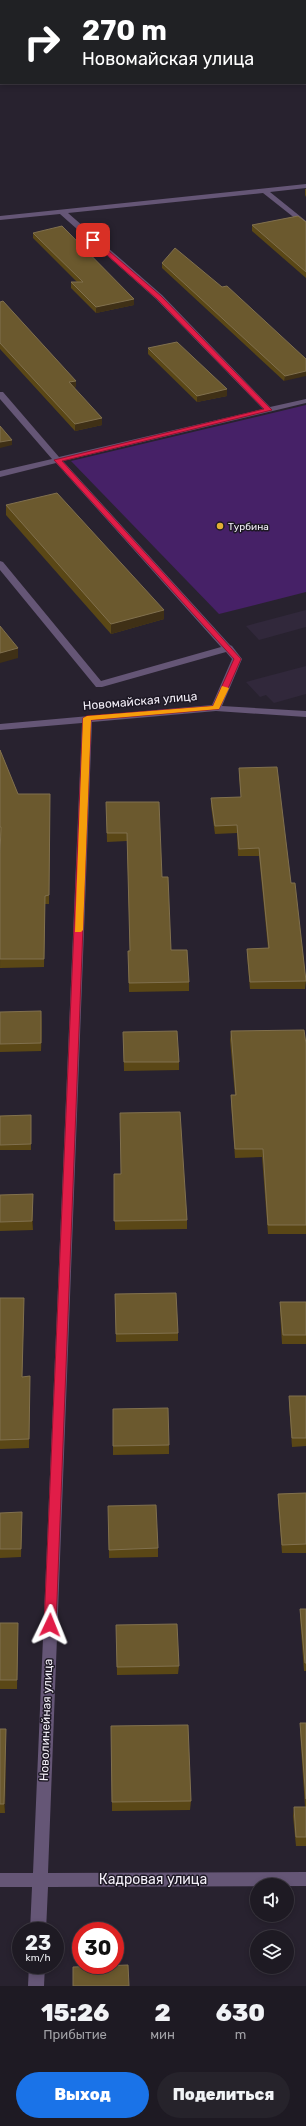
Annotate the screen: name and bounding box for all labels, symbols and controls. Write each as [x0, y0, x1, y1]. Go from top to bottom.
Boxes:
text: 270 m [82, 14, 167, 47]
icon: right [16, 16, 68, 68]
text: Новомайская улица [82, 48, 254, 70]
pin [76, 223, 110, 257]
icon: arrive [82, 229, 104, 251]
marker: Турбина [215, 521, 225, 531]
place label: Турбина [228, 521, 269, 533]
street label: Новомайская улица [82, 689, 198, 713]
position arrow [29, 1604, 71, 1646]
street label: Новолинейная улица [37, 1659, 55, 1781]
street label: Кадровая улица [99, 1871, 207, 1888]
map controls [250, 1878, 294, 1974]
button: sound [250, 1878, 294, 1922]
speed limit sign: 30 [72, 1922, 124, 1974]
button: layers [250, 1930, 294, 1974]
text: 23 [25, 1931, 51, 1955]
text: km/h [26, 1952, 50, 1964]
text: 15:26 [41, 1999, 109, 2027]
text: 2 [154, 1999, 171, 2027]
text: 630 [216, 1999, 265, 2027]
text: Прибытие [43, 2027, 107, 2042]
text: мин [150, 2027, 175, 2042]
text: m [235, 2027, 246, 2042]
button: Выход [16, 2072, 149, 2118]
button: Поделиться [157, 2072, 290, 2118]

